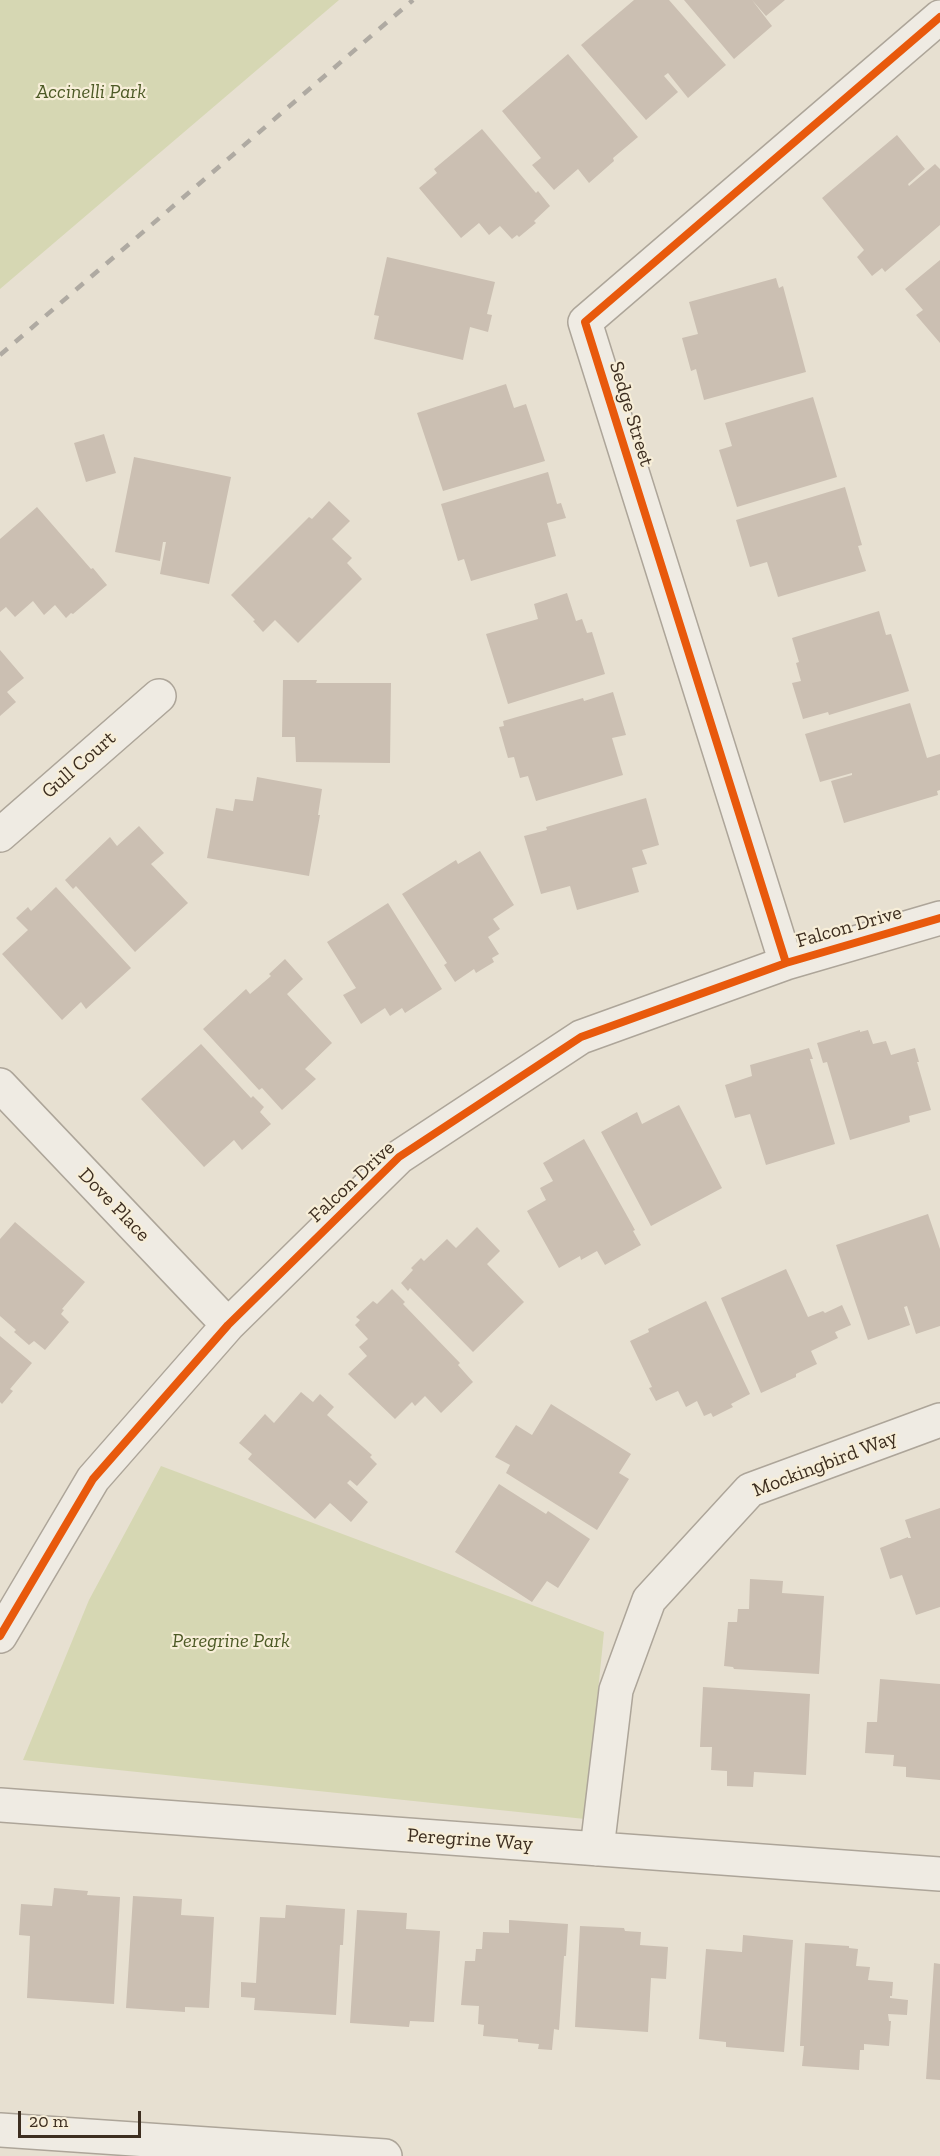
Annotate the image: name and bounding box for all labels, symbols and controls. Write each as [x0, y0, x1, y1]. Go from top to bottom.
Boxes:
park label: Accinelli Park [36, 80, 146, 104]
street label: Sedge Street [604, 359, 658, 469]
street label: Gull Court [37, 726, 121, 804]
street label: Falcon Drive [794, 901, 904, 953]
street label: Falcon Drive [304, 1136, 400, 1228]
street label: Dove Place [73, 1163, 155, 1247]
street label: Mockingbird Way [749, 1425, 901, 1503]
park label: Peregrine Park [172, 1629, 290, 1653]
street label: Peregrine Way [406, 1824, 534, 1856]
scale bar [21, 2099, 144, 2137]
text: 20 m [29, 2110, 68, 2132]

